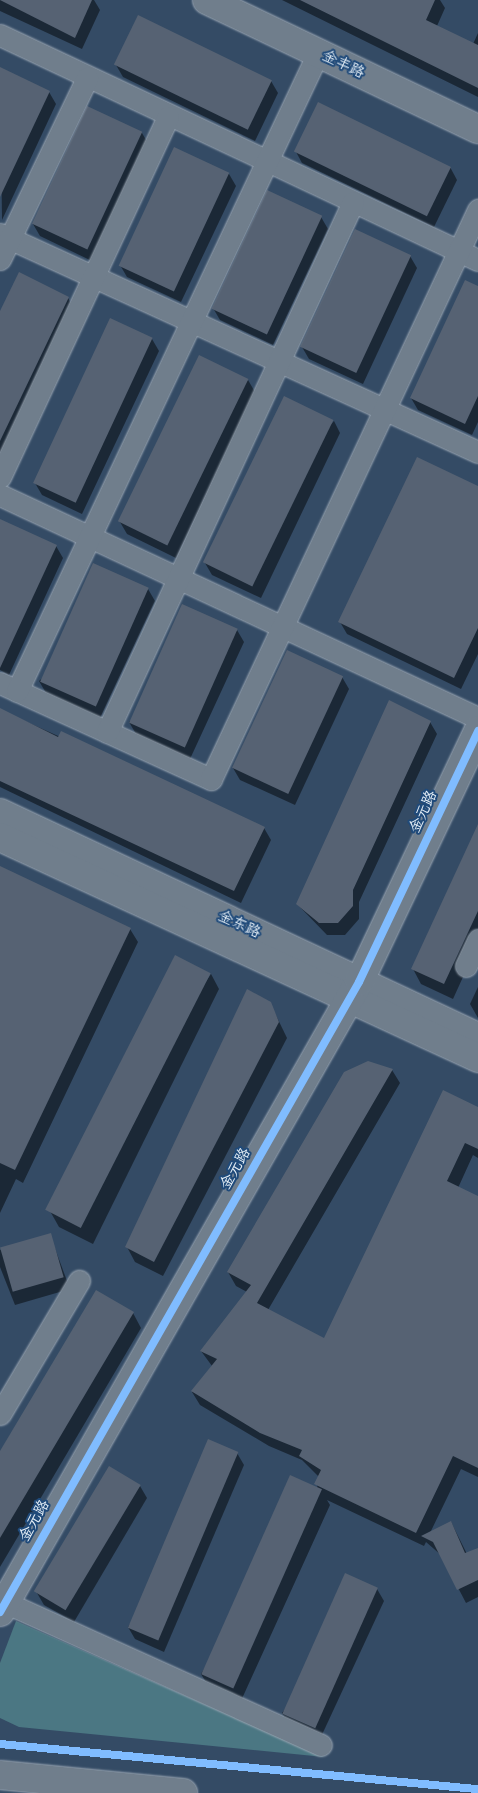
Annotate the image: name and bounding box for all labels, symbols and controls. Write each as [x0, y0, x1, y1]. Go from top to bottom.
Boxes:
street label: 金丰路 [319, 47, 367, 83]
street label: 金元路 [406, 788, 442, 836]
street label: 金东路 [215, 907, 263, 943]
street label: 金元路 [217, 1145, 255, 1193]
street label: 金元路 [16, 1497, 54, 1545]

